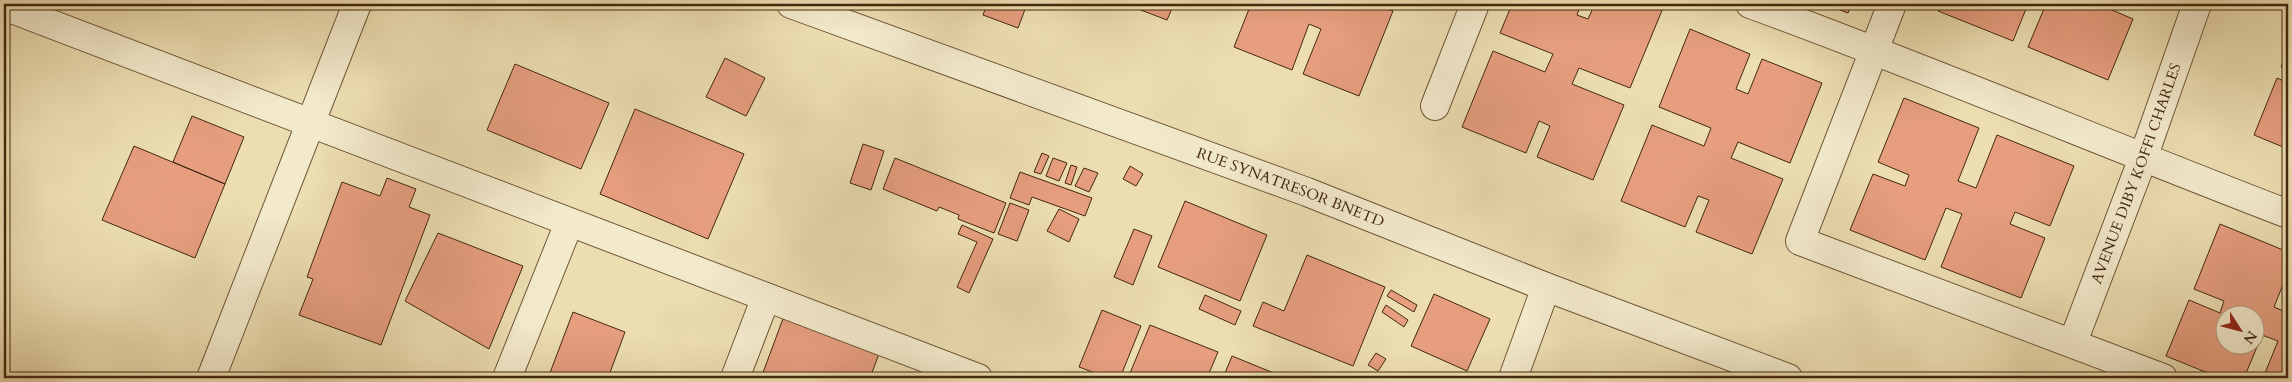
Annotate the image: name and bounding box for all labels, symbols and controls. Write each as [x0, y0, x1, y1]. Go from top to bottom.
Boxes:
street label: AVENUE DIBY KOFFI CHARLES [2086, 60, 2185, 286]
street label: RUE SYNATRESOR BNETD [1194, 143, 1387, 232]
north arrow [2214, 304, 2264, 354]
text: N [2239, 327, 2261, 348]

